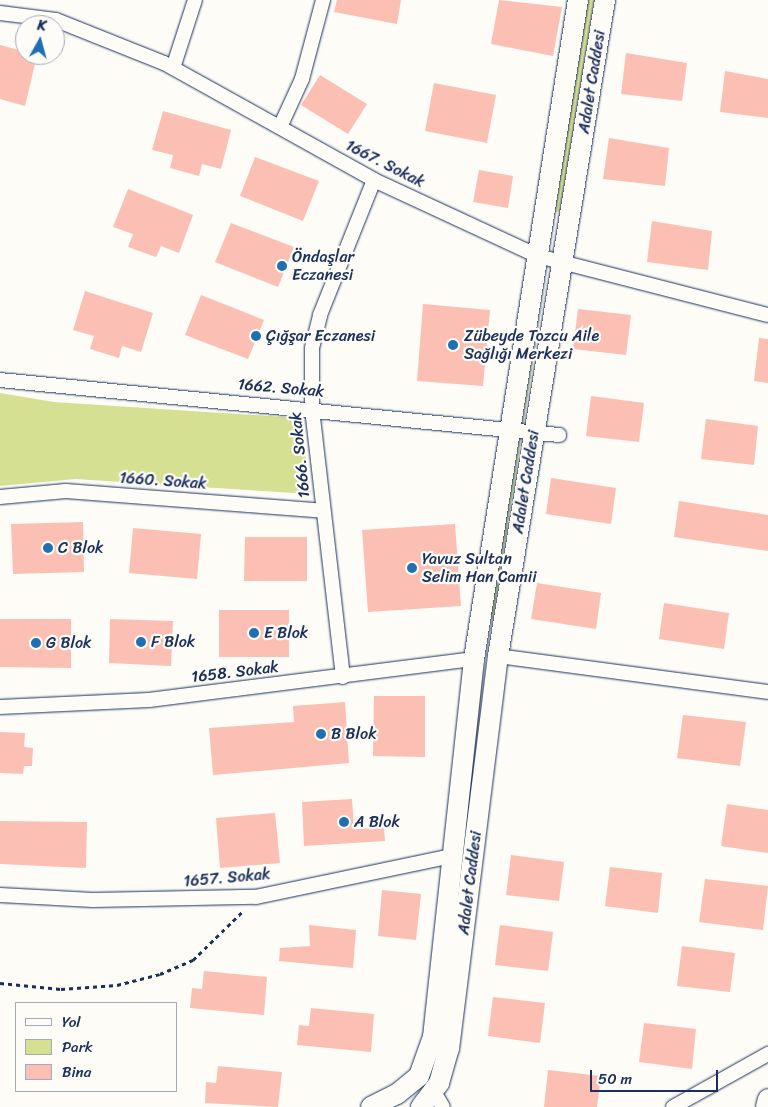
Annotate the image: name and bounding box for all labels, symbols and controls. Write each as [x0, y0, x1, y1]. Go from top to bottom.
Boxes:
text: K [36, 13, 48, 39]
north arrow [15, 15, 65, 65]
street label: Adalet Caddesi [574, 29, 610, 135]
street label: 1667. Sokak [342, 136, 428, 192]
place label: Öndaşlar Eczanesi [292, 247, 354, 285]
marker: Öndaşlar Eczanesi [276, 260, 288, 272]
place label: Çığşar Eczanesi [266, 326, 376, 346]
place label: Zübeyde Tozcu Aile Sağlığı Merkezi [464, 326, 600, 364]
marker: Çığşar Eczanesi [250, 330, 262, 342]
marker: Zübeyde Tozcu Aile Sağlığı Merkezi [446, 338, 460, 352]
street label: 1662. Sokak [237, 375, 325, 401]
street label: 1666. Sokak [286, 411, 314, 499]
street label: Adalet Caddesi [508, 429, 544, 535]
street label: 1660. Sokak [119, 468, 207, 494]
place label: C Blok [58, 538, 103, 558]
marker: C Blok [42, 542, 54, 554]
place label: Yavuz Sultan Selim Han Camii [422, 549, 537, 587]
marker: Yavuz Sultan Selim Han Camii [406, 562, 418, 574]
place label: E Blok [264, 623, 308, 643]
marker: E Blok [248, 627, 260, 639]
place label: F Blok [151, 632, 195, 652]
place label: G Blok [46, 633, 91, 653]
marker: F Blok [135, 636, 147, 648]
marker: G Blok [30, 637, 42, 649]
street label: 1658. Sokak [190, 657, 280, 687]
place label: B Blok [331, 724, 377, 744]
marker: B Blok [315, 728, 327, 740]
place label: A Blok [354, 812, 400, 832]
marker: A Blok [338, 816, 350, 828]
street label: Adalet Caddesi [454, 830, 486, 936]
street label: 1657. Sokak [183, 865, 271, 891]
legend [15, 1002, 178, 1092]
text: Yol [62, 1009, 81, 1035]
text: Park [62, 1034, 93, 1060]
text: Bina [62, 1059, 91, 1085]
scale bar [593, 1060, 720, 1092]
text: 50 m [598, 1066, 632, 1092]

